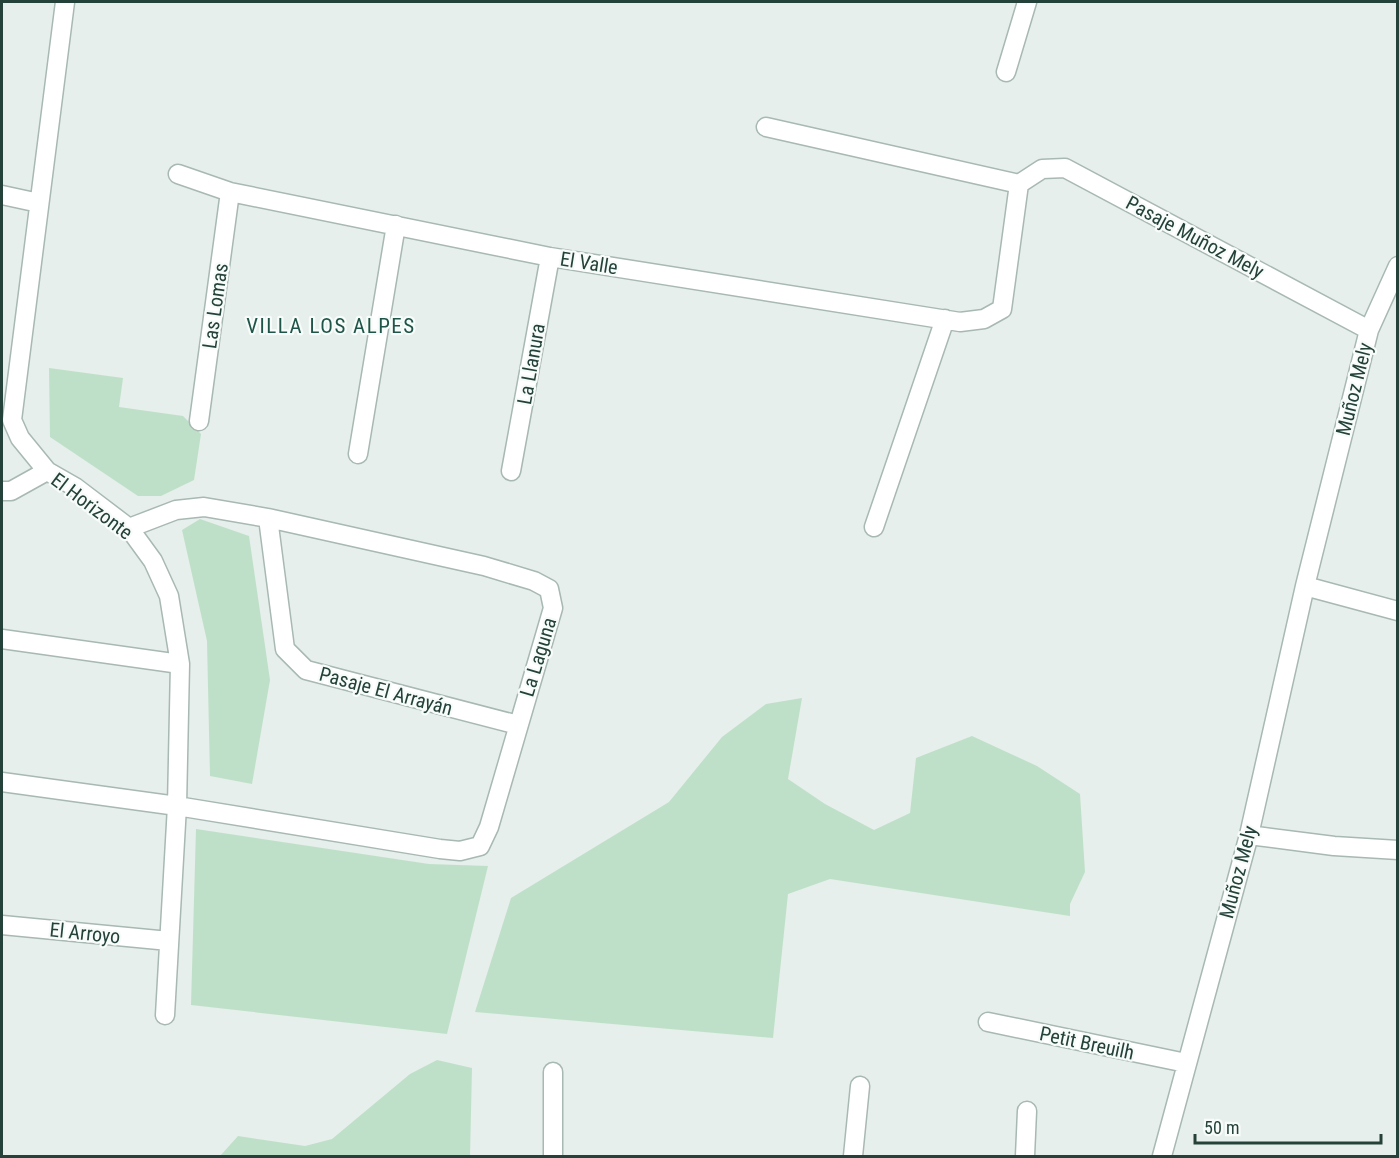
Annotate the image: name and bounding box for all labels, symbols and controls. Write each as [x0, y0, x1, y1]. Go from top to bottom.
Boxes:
street label: Pasaje Muñoz Mely [1122, 191, 1268, 283]
street label: El Valle [558, 247, 620, 279]
street label: Las Lomas [197, 262, 233, 350]
district label: VILLA LOS ALPES [246, 314, 416, 338]
street label: La Llanura [512, 322, 550, 406]
street label: Muñoz Mely [1331, 340, 1377, 438]
street label: El Horizonte [46, 468, 138, 544]
street label: La Laguna [515, 614, 561, 700]
street label: Pasaje El Arrayán [317, 662, 455, 720]
street label: Muñoz Mely [1214, 823, 1262, 921]
street label: El Arroyo [49, 917, 121, 949]
street label: Petit Breuilh [1038, 1021, 1136, 1065]
scale bar [1195, 1107, 1381, 1145]
text: 50 m [1204, 1117, 1239, 1138]

